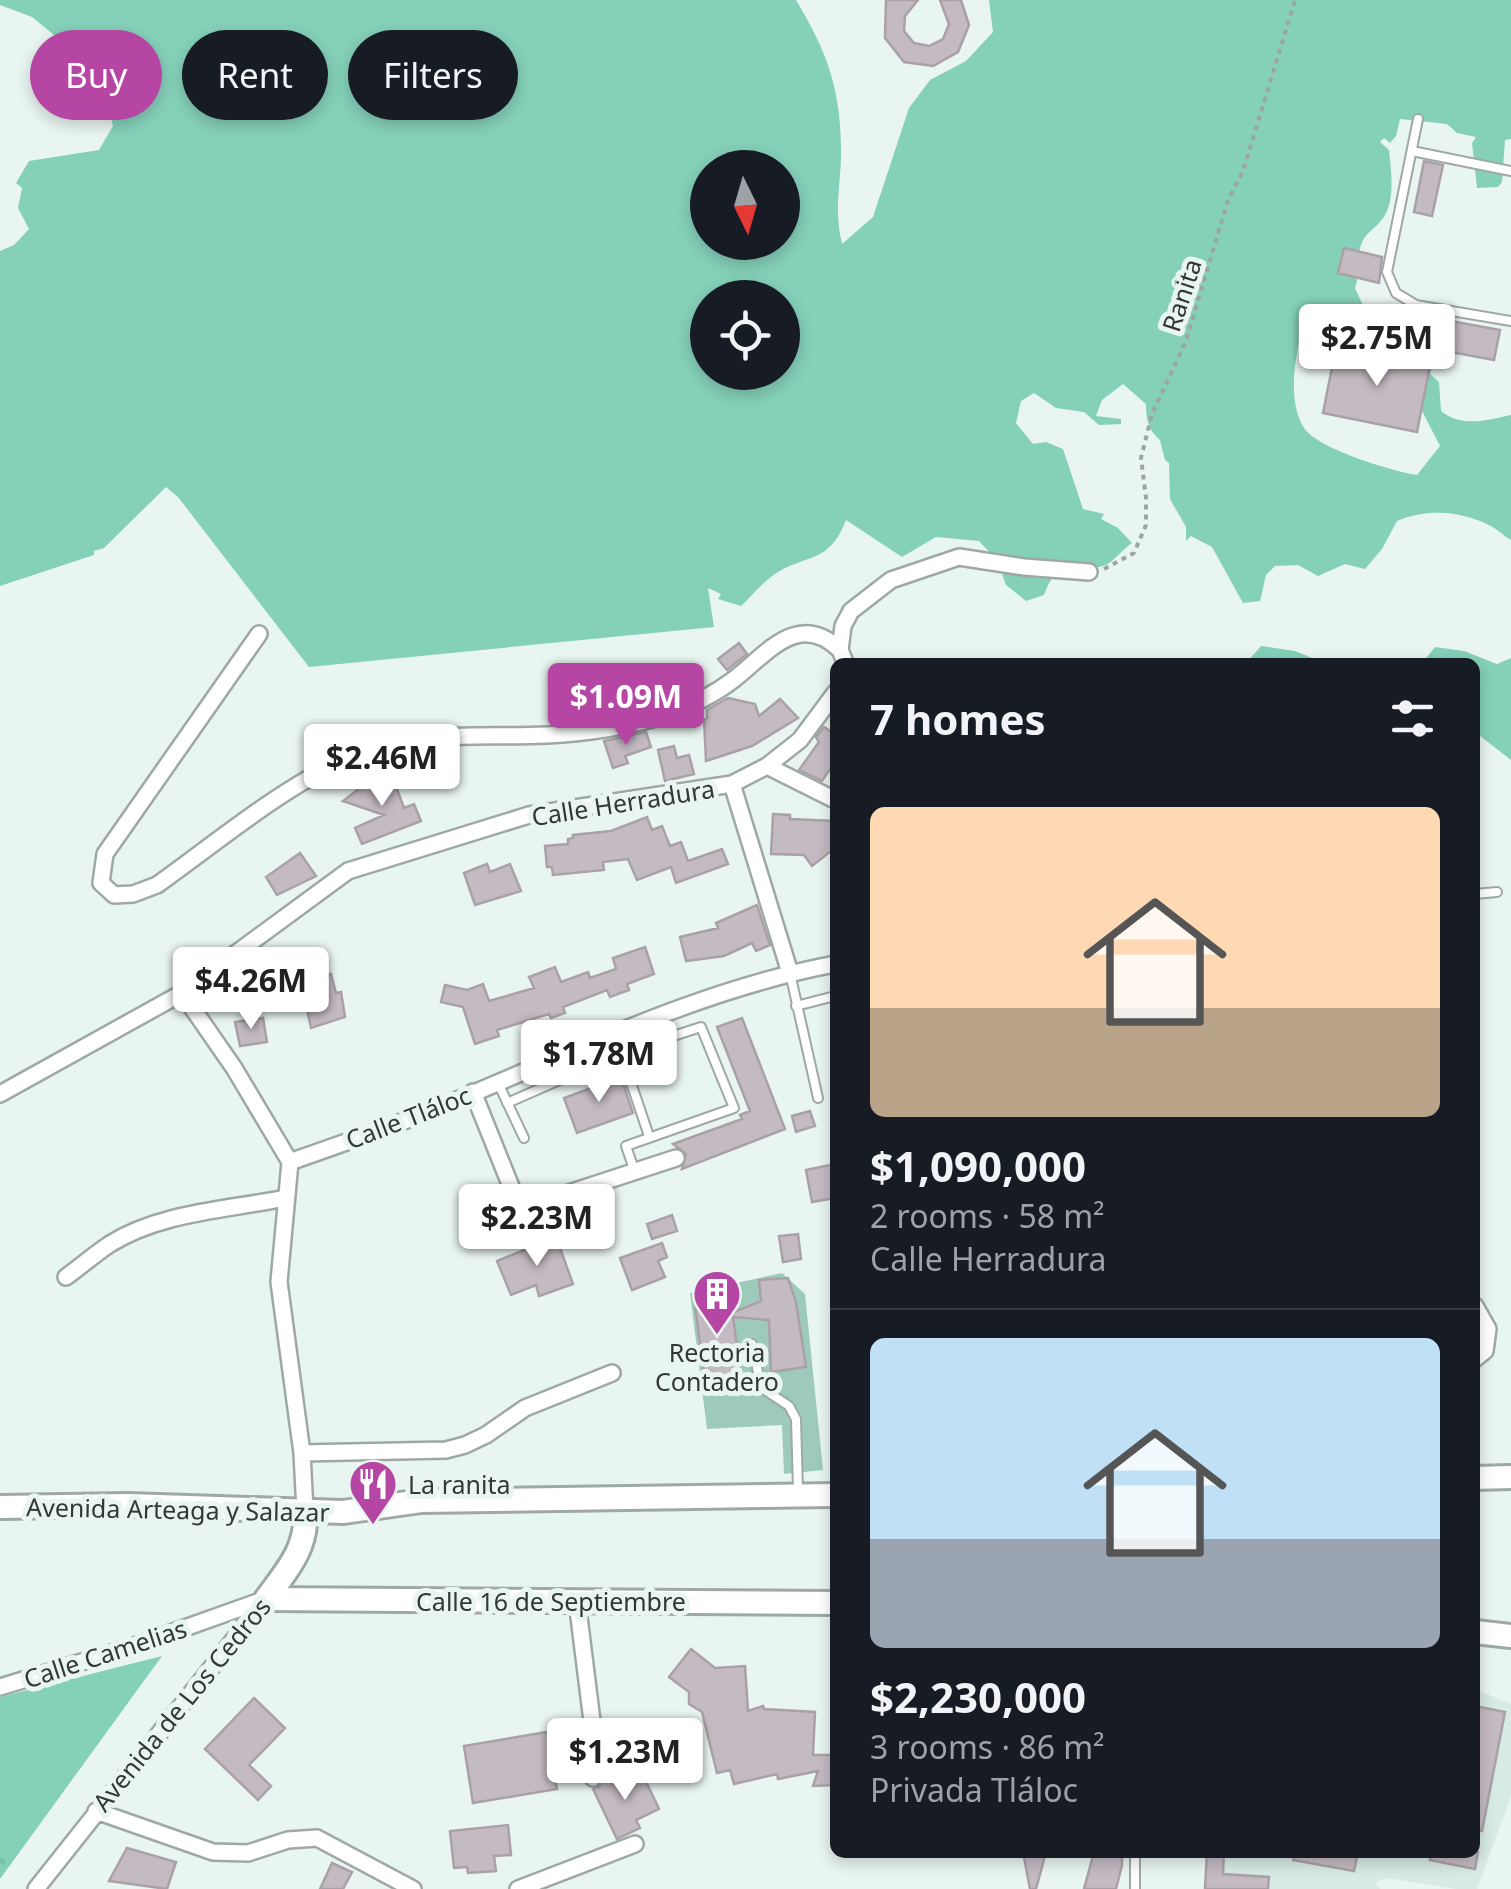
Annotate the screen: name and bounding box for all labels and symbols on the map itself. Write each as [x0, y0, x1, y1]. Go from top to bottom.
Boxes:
north arrow [690, 150, 800, 260]
street label: Ranita [1153, 254, 1209, 336]
pin: $2.75M [1296, 304, 1458, 389]
pin: $1.09M [545, 663, 707, 748]
pin: $2.46M [301, 724, 463, 809]
street label: Calle Herradura [529, 771, 717, 833]
pin: $4.26M [170, 947, 332, 1032]
pin: $1.78M [518, 1020, 680, 1105]
street label: Calle Tláloc [341, 1078, 475, 1156]
pin: $2.23M [456, 1184, 618, 1269]
building icon: Rectoria Contadero [691, 1268, 743, 1336]
place label: Rectoria Contadero [655, 1335, 779, 1398]
restaurant icon: La ranita [347, 1458, 399, 1526]
place label: La ranita [408, 1467, 510, 1501]
street label: Avenida Arteaga y Salazar [26, 1489, 330, 1529]
street label: Calle 16 de Septiembre [416, 1584, 686, 1618]
street label: Avenida de Los Cedros [84, 1590, 278, 1818]
street label: Calle Camelias [19, 1611, 191, 1695]
pin: $1.23M [544, 1718, 706, 1803]

